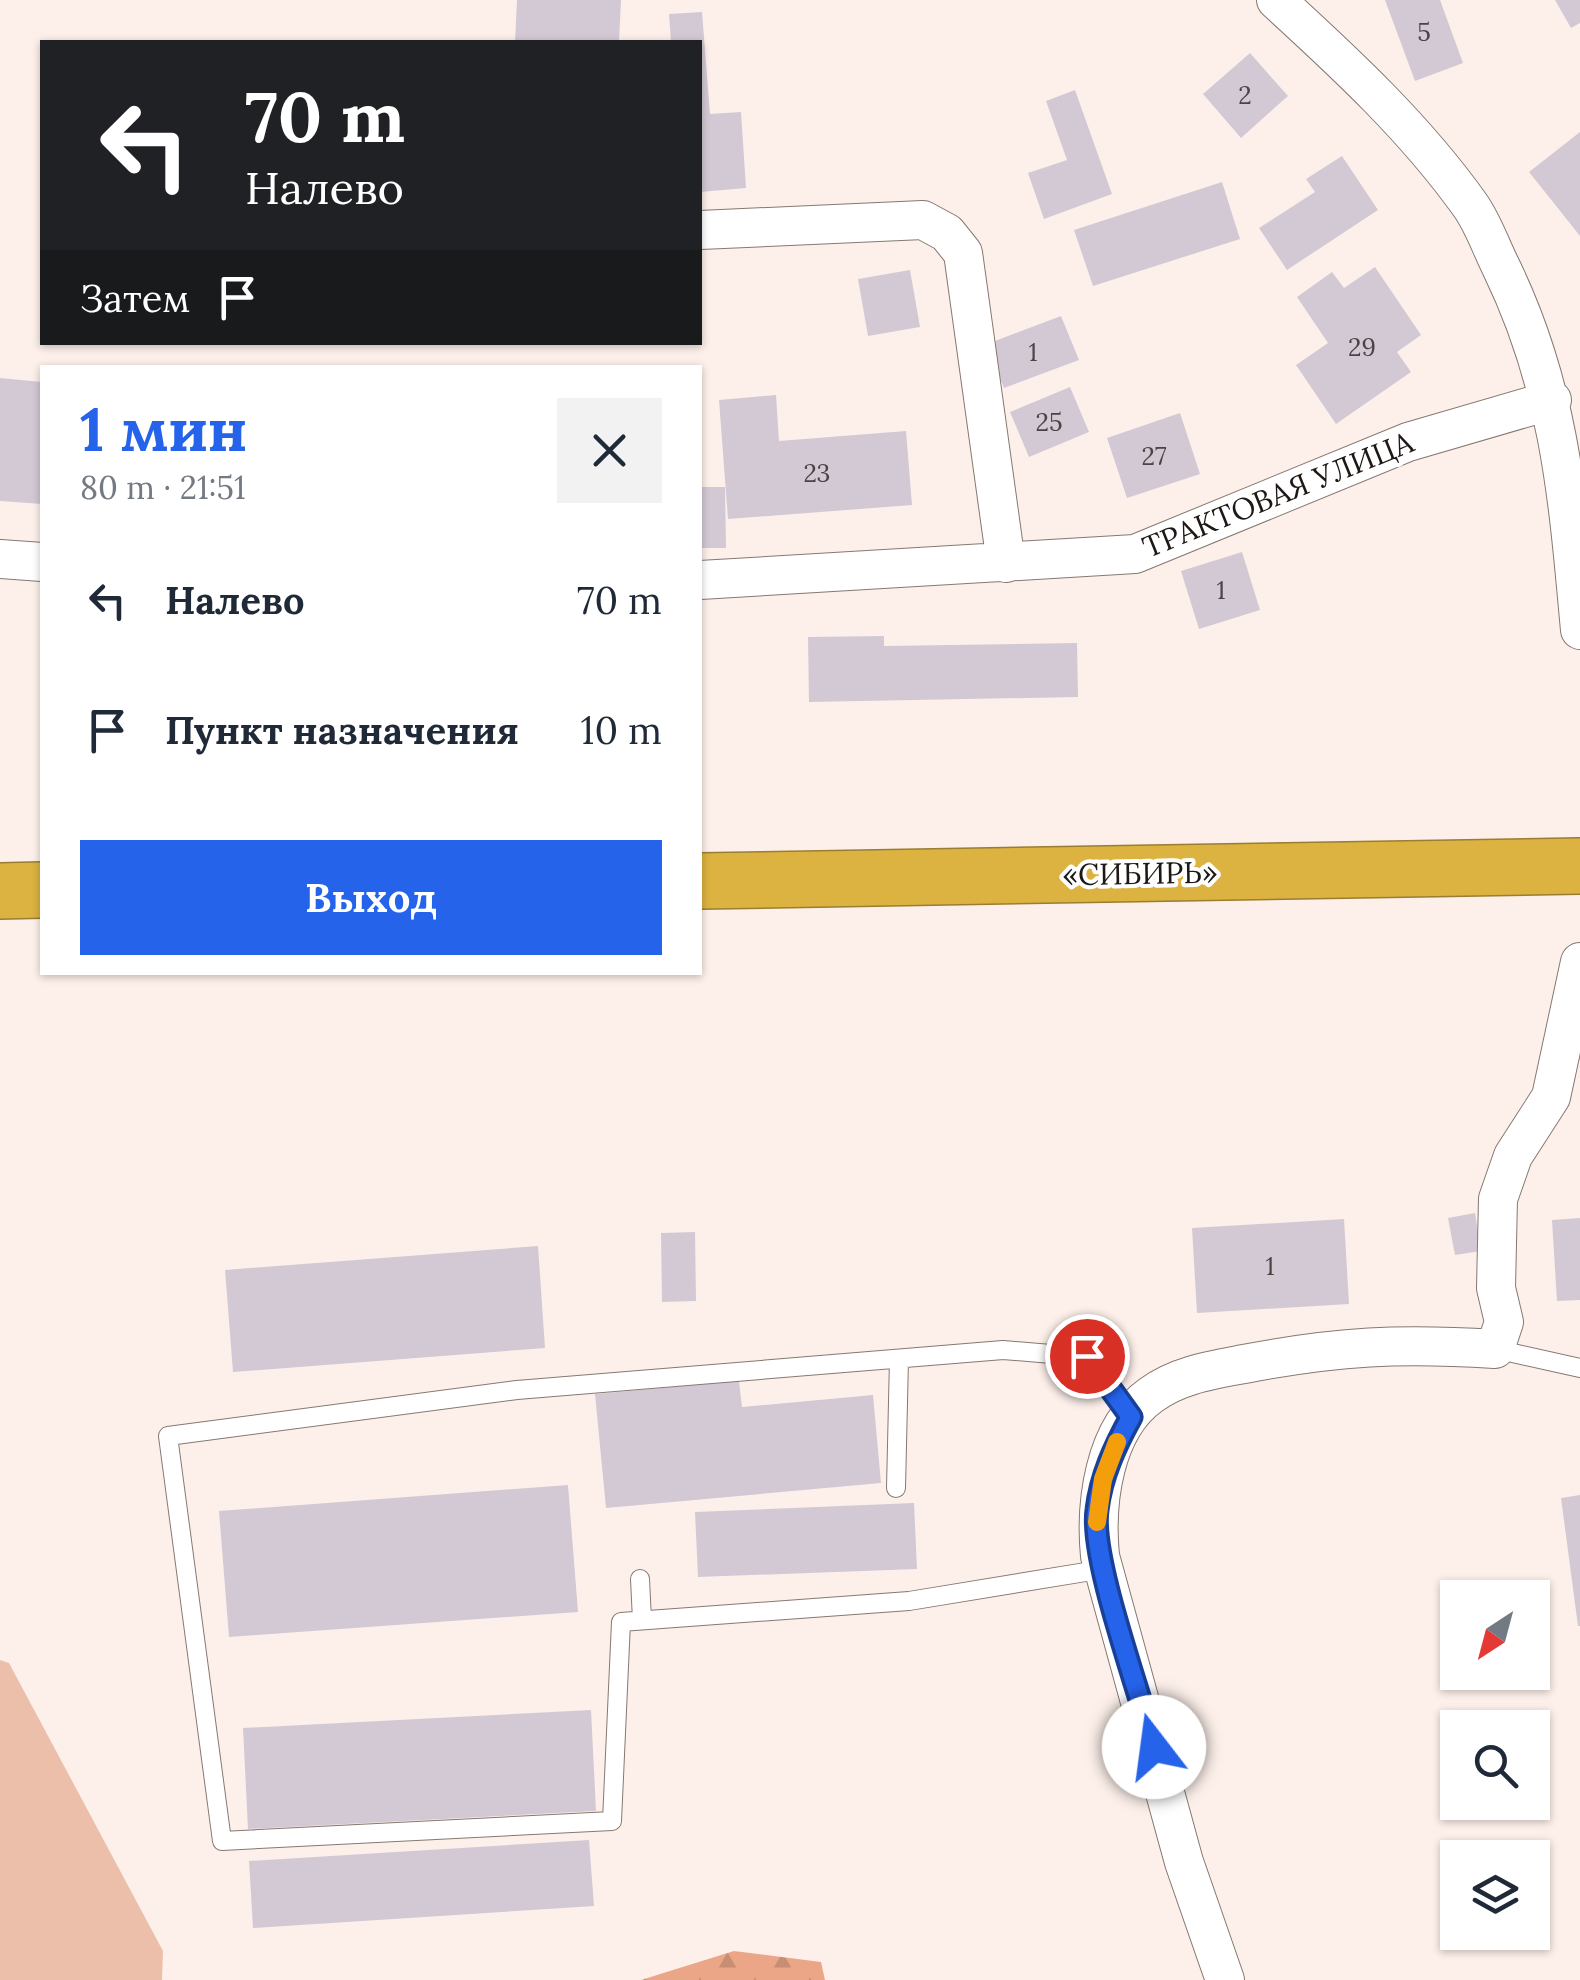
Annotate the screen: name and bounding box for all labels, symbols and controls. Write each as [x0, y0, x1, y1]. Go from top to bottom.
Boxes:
house number: 5 [1417, 16, 1431, 48]
text: 70 m [245, 72, 405, 161]
house number: 2 [1238, 79, 1252, 111]
icon: left [80, 80, 210, 210]
text: Налево [245, 159, 404, 216]
icon: arrive [210, 270, 265, 325]
text: Затем [80, 274, 190, 322]
house number: 29 [1348, 331, 1376, 363]
house number: 1 [1028, 336, 1038, 368]
text: 1 мин [80, 391, 248, 467]
button: close [557, 398, 662, 503]
house number: 25 [1035, 406, 1063, 438]
street label: ТРАКТОВАЯ УЛИЦА [1137, 422, 1420, 566]
house number: 27 [1142, 440, 1167, 472]
house number: 23 [804, 457, 830, 489]
text: 80 m · 21:51 [80, 467, 246, 508]
icon: left [80, 573, 135, 628]
house number: 1 [1216, 574, 1226, 606]
text: Налево [165, 576, 305, 624]
text: 70 m [577, 576, 662, 624]
icon: arrive [80, 703, 135, 758]
text: Пункт назначения [165, 706, 519, 754]
text: 10 m [581, 706, 662, 754]
button: Выход [80, 840, 662, 955]
street label: «СИБИРЬ» [1062, 853, 1218, 893]
house number: 1 [1265, 1250, 1275, 1282]
pin [1045, 1314, 1130, 1399]
icon: arrive [1060, 1329, 1115, 1384]
north arrow [1440, 1580, 1550, 1690]
map controls [1440, 1580, 1550, 1950]
position arrow [1102, 1695, 1206, 1799]
button: search [1440, 1710, 1550, 1820]
button: layers [1440, 1840, 1550, 1950]

